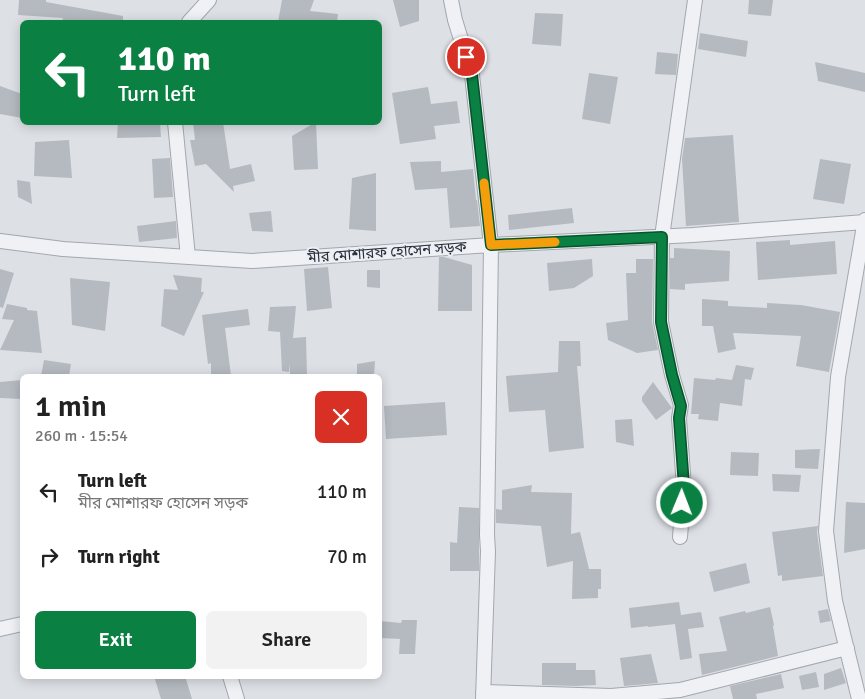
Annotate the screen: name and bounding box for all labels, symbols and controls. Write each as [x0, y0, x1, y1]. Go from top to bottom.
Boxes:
pin [445, 36, 487, 78]
text: 110 m [118, 37, 211, 80]
icon: left [35, 40, 100, 105]
icon: arrive [452, 43, 480, 71]
text: Turn left [118, 80, 196, 107]
street label: মীর মোশারফ হোসেন সড়ক [306, 237, 468, 267]
text: 1 min [35, 388, 107, 425]
button: close [315, 391, 367, 443]
text: 260 m · 15:54 [35, 426, 128, 446]
text: Turn left [78, 469, 147, 493]
position arrow [655, 476, 707, 528]
icon: left [35, 478, 63, 506]
text: 110 m [317, 480, 367, 504]
text: মীর মোশারফ হোসেন সড়ক [78, 493, 248, 513]
icon: right [35, 543, 63, 571]
text: Turn right [78, 545, 160, 569]
text: 70 m [327, 545, 367, 569]
button: Exit [35, 611, 196, 669]
button: Share [206, 611, 367, 669]

